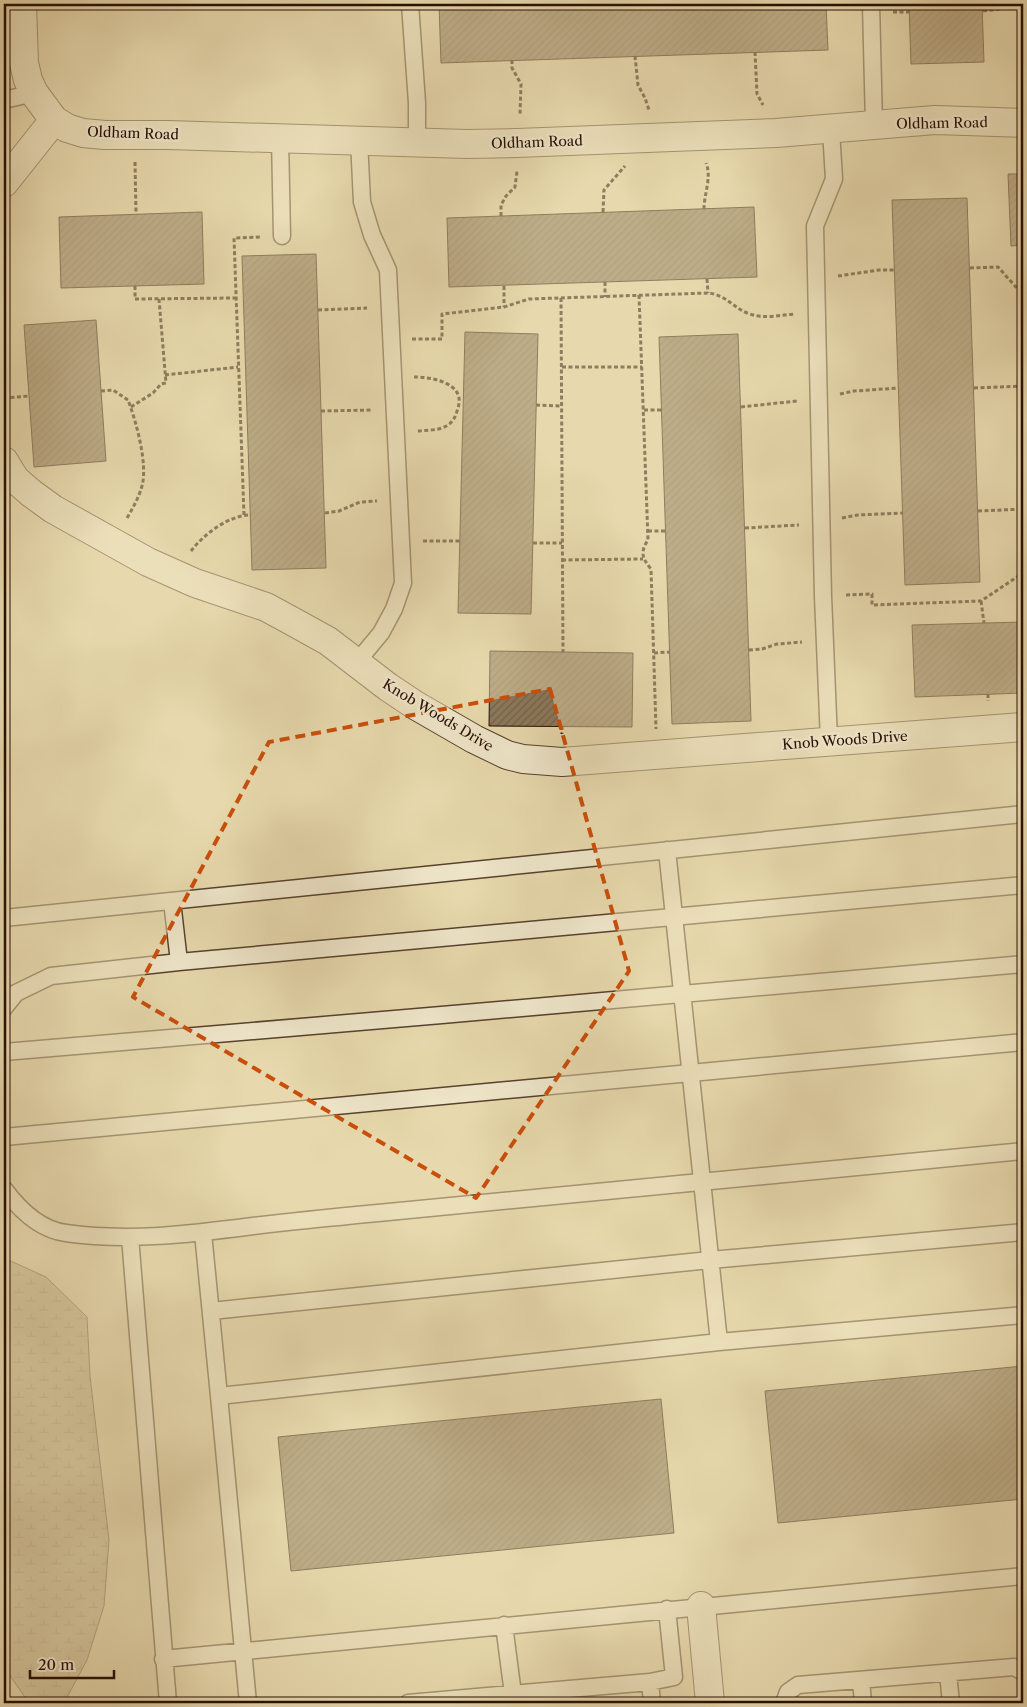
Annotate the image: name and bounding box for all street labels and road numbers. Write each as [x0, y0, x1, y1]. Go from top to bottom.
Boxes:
street label: Oldham Road [896, 113, 988, 133]
street label: Oldham Road [87, 122, 180, 144]
street label: Oldham Road [491, 131, 584, 153]
street label: Knob Woods Drive [379, 675, 497, 755]
street label: Knob Woods Drive [782, 727, 909, 753]

